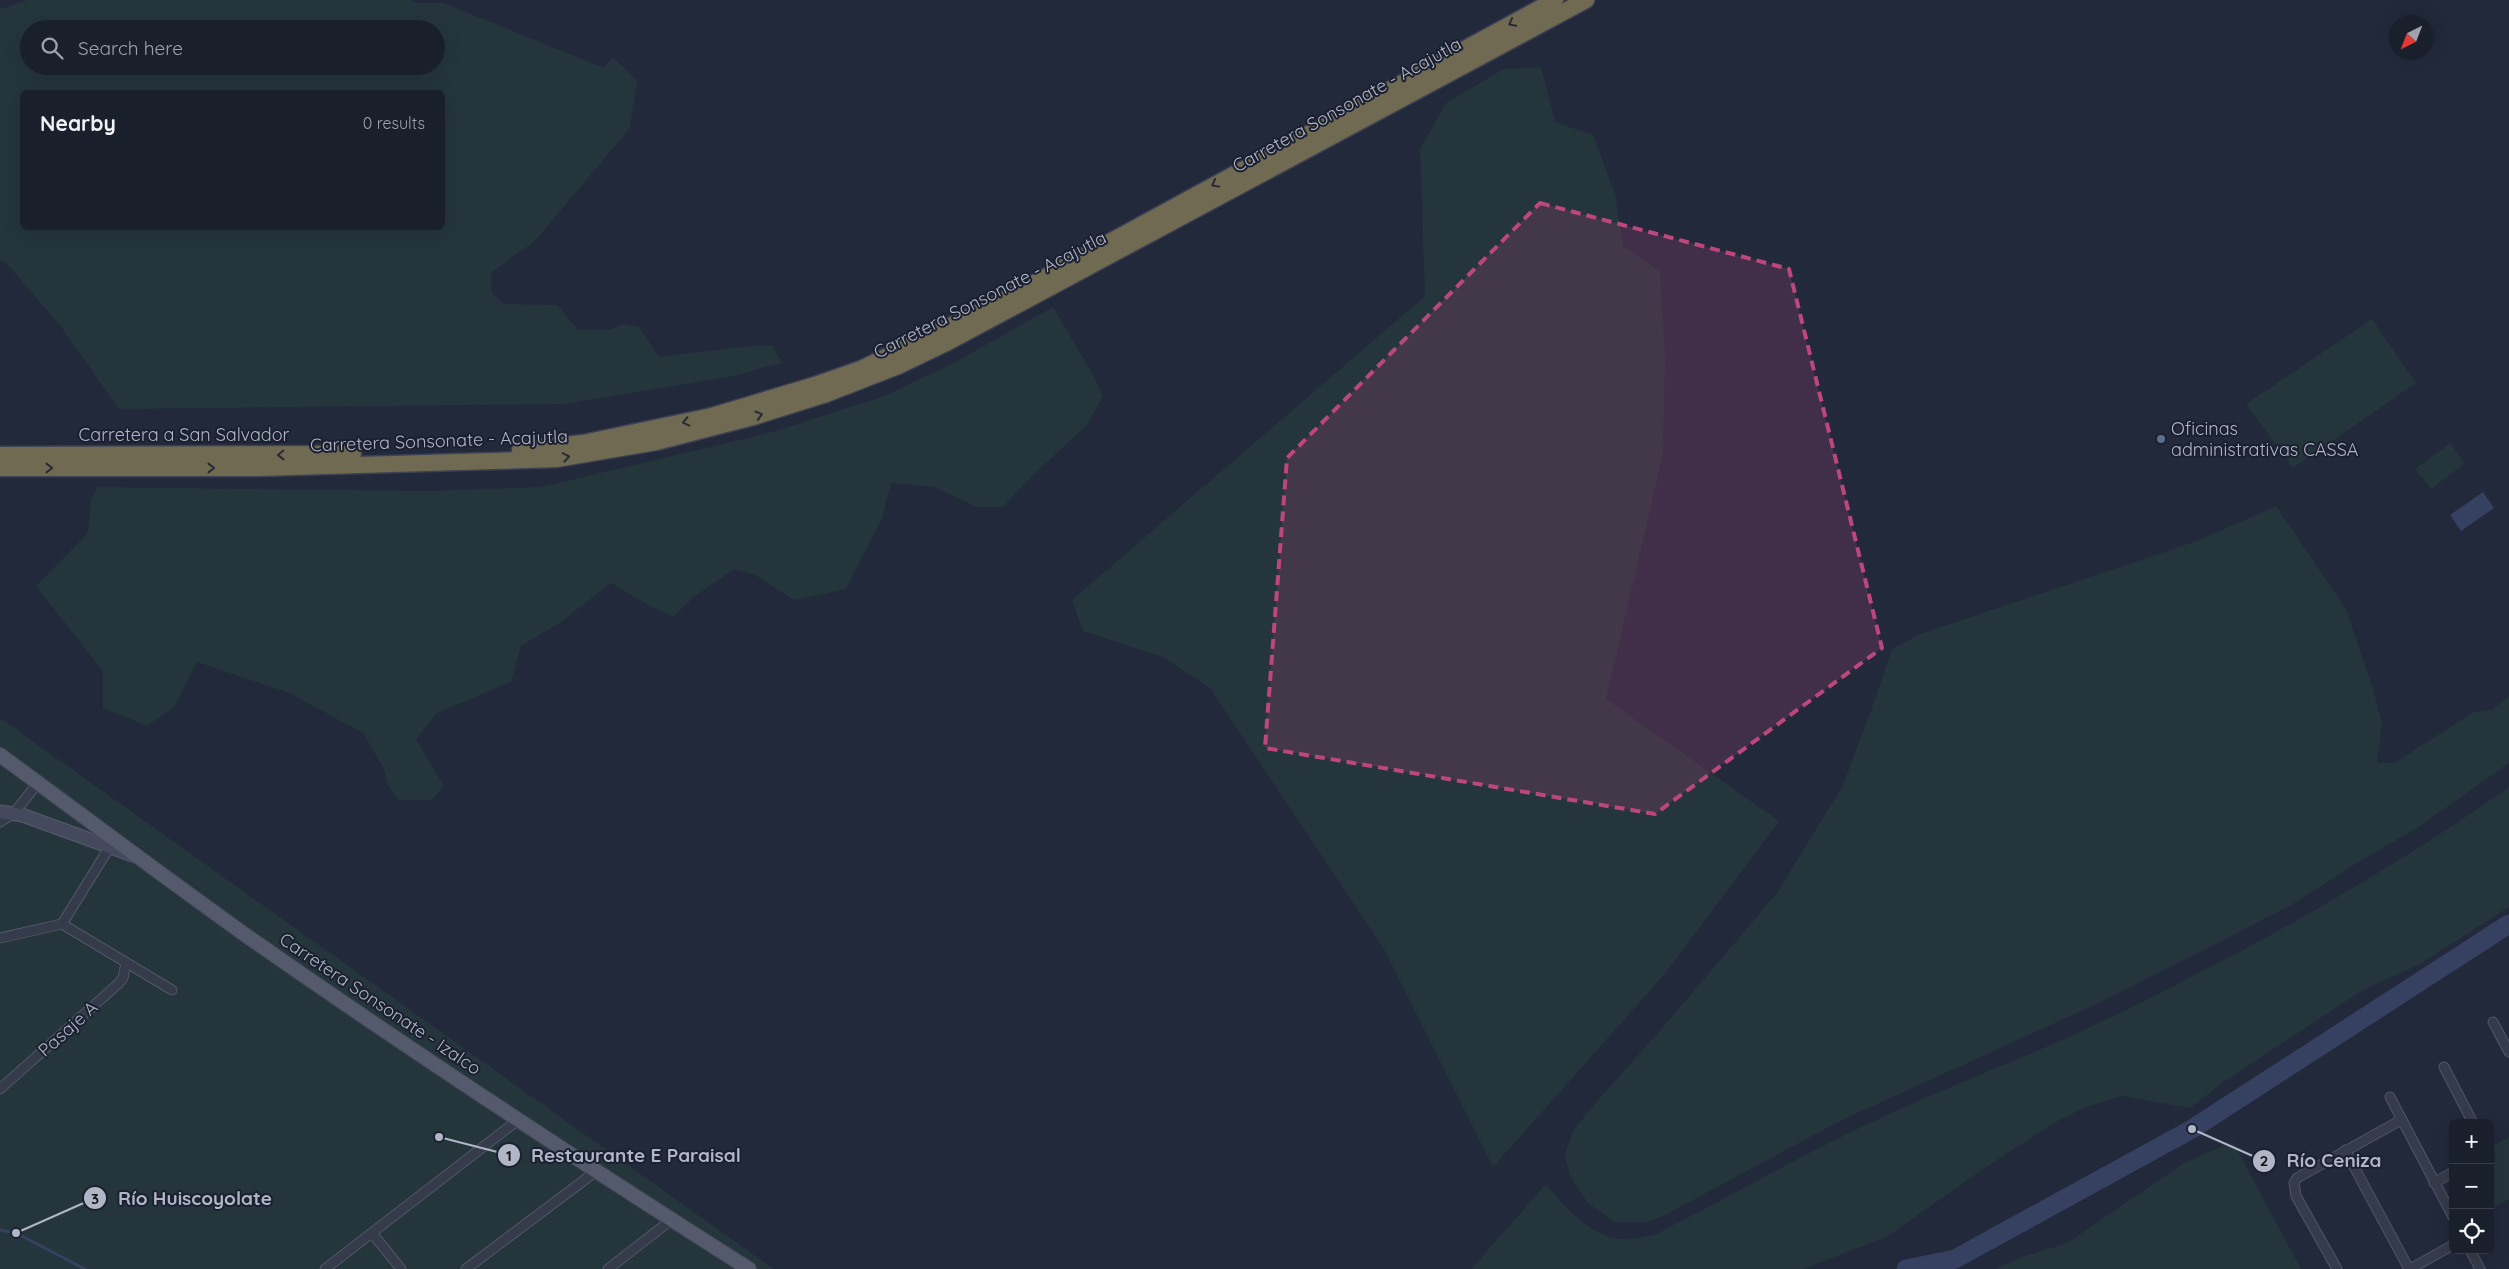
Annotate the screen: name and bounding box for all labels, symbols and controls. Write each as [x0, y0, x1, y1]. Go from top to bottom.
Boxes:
north arrow [2389, 15, 2434, 60]
one-way arrow [1508, 17, 1517, 27]
search box [20, 20, 445, 75]
street label: Carretera Sonsonate - Acajutla [1228, 32, 1465, 177]
icon: search [38, 34, 66, 62]
text: Search here [78, 36, 183, 60]
text: Nearby [40, 110, 116, 136]
text: 0 results [363, 113, 425, 133]
one-way arrow [1212, 178, 1221, 188]
street label: Carretera Sonsonate - Acajutla [870, 226, 1110, 363]
one-way arrow [754, 410, 762, 420]
one-way arrow [682, 416, 691, 427]
place label: Oficinas administrativas CASSA [2171, 417, 2359, 461]
street label: Carretera a San Salvador [79, 423, 290, 446]
street label: Carretera Sonsonate - Acajutla [310, 425, 568, 456]
marker: Oficinas administrativas CASSA [2155, 433, 2167, 445]
one-way arrow [277, 450, 284, 460]
one-way arrow [562, 453, 570, 463]
one-way arrow [45, 463, 53, 473]
one-way arrow [208, 463, 215, 473]
street label: Carretera Sonsonate - Izalco [275, 927, 485, 1080]
street label: Pasaje A [33, 996, 103, 1061]
map controls [2449, 1119, 2494, 1254]
button: + [2449, 1119, 2494, 1164]
callout: Restaurante E Paraisal [496, 1138, 751, 1172]
text: Restaurante E Paraisal [531, 1143, 741, 1167]
callout: Río Ceniza [2252, 1144, 2392, 1178]
text: 1 [506, 1146, 512, 1165]
text: Río Ceniza [2287, 1148, 2381, 1172]
text: 2 [2260, 1151, 2268, 1170]
button: − [2449, 1164, 2494, 1209]
callout: Río Huiscoyolate [83, 1181, 282, 1215]
text: Río Huiscoyolate [118, 1186, 272, 1210]
text: 3 [91, 1189, 99, 1208]
button: locate [2449, 1209, 2494, 1254]

